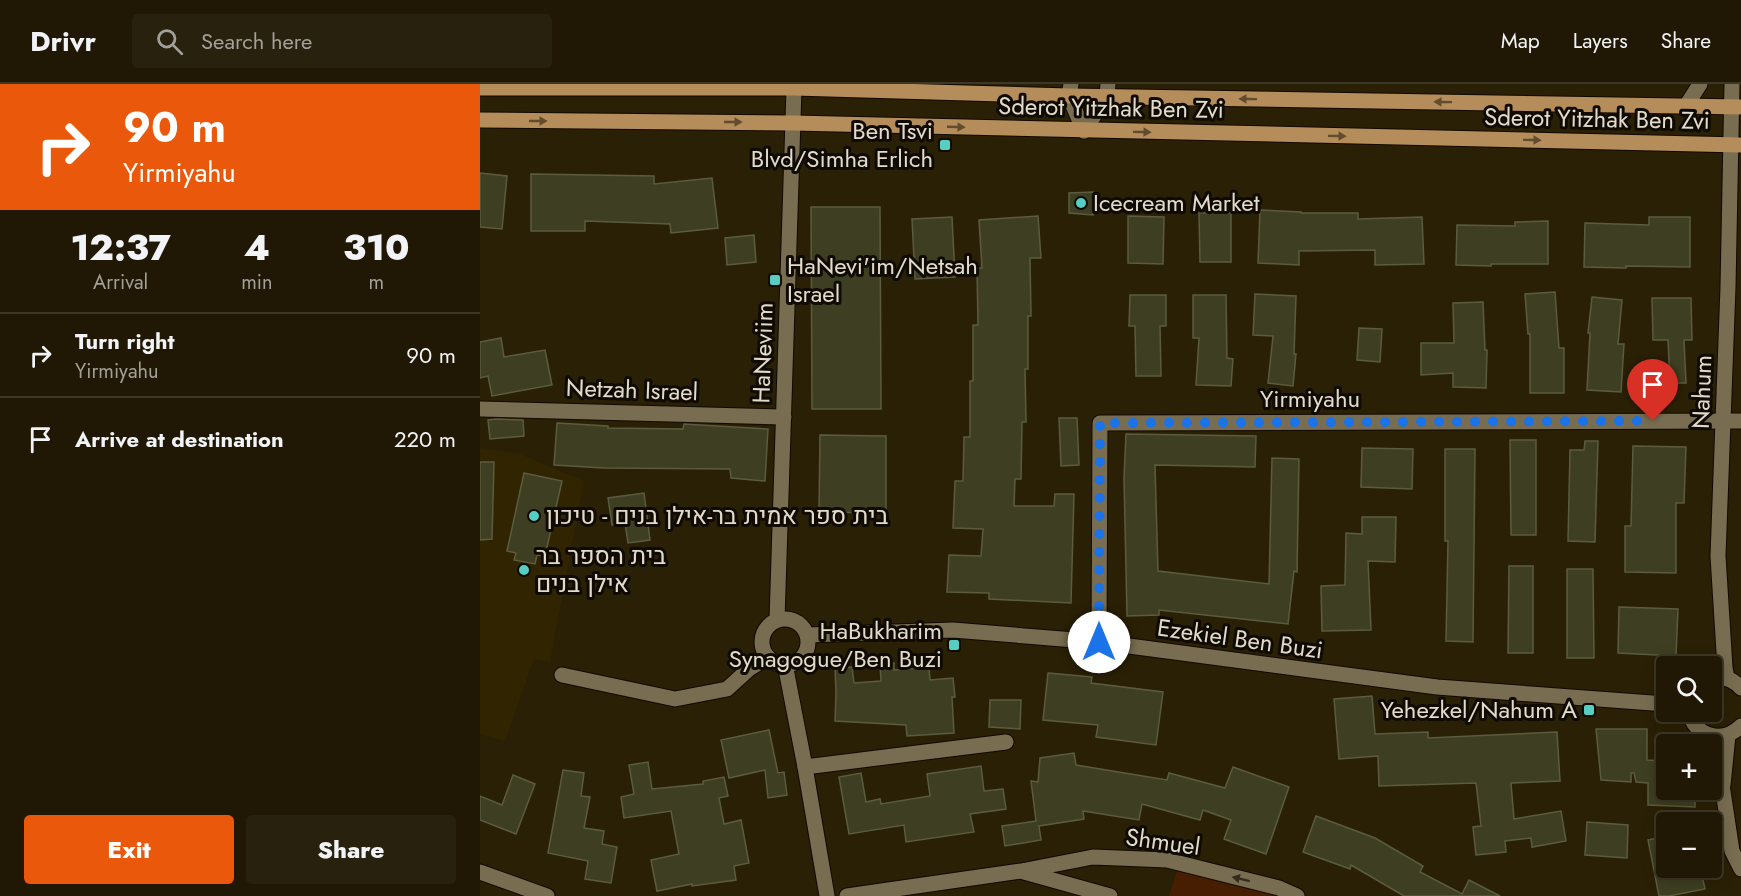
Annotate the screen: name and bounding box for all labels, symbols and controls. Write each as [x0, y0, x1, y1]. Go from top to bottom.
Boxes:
search box [132, 14, 552, 68]
text: Drivr [30, 21, 96, 62]
icon: search [153, 25, 186, 58]
text: Search here [201, 25, 312, 57]
text: Map [1501, 26, 1540, 56]
text: Layers [1573, 26, 1628, 56]
text: Share [1661, 26, 1711, 56]
street label: Sderot Yitzhak Ben Zvi [998, 88, 1224, 127]
one-way arrow [1239, 94, 1258, 104]
text: 90 m [123, 97, 226, 158]
one-way arrow [1433, 97, 1452, 107]
street label: Sderot Yitzhak Ben Zvi [1484, 99, 1710, 138]
icon: right [24, 108, 102, 186]
place label: Ben Tsvi Blvd/Simha Erlich [751, 113, 933, 176]
one-way arrow [529, 116, 548, 126]
one-way arrow [724, 118, 743, 127]
one-way arrow [947, 123, 966, 132]
one-way arrow [1133, 127, 1152, 137]
one-way arrow [1327, 131, 1346, 141]
one-way arrow [1522, 136, 1541, 145]
marker: Ben Tsvi Blvd/Simha Erlich [938, 138, 952, 152]
text: Yirmiyahu [123, 153, 236, 192]
place label: Icecream Market [1093, 185, 1260, 220]
marker: Icecream Market [1074, 196, 1088, 210]
text: 12:37 [70, 221, 171, 273]
text: 4 [244, 221, 270, 273]
text: 310 [343, 221, 410, 273]
place label: HaNevi'im/Netsah Israel [787, 248, 978, 311]
text: Arrival [93, 268, 148, 297]
text: min [241, 268, 273, 297]
text: m [368, 268, 384, 297]
marker: HaNevi'im/Netsah Israel [768, 273, 782, 287]
street label: HaNeviim [743, 302, 782, 404]
text: Turn right [75, 325, 175, 357]
icon: right [24, 339, 57, 372]
text: 90 m [406, 339, 456, 371]
street label: Nahum [1683, 354, 1720, 430]
text: Yirmiyahu [75, 357, 159, 386]
pin [1627, 359, 1678, 421]
icon: arrive [1636, 368, 1669, 401]
street label: Netzah Israel [565, 370, 699, 409]
street label: Yirmiyahu [1260, 381, 1360, 416]
icon: arrive [24, 423, 57, 456]
text: Arrive at destination [75, 423, 284, 455]
text: 220 m [394, 423, 456, 455]
place label: בית ספר אמית בר-אילן בנים - טיכון [546, 498, 889, 533]
marker: בית ספר אמית בר-אילן בנים - טיכון [527, 509, 541, 523]
place label: בית הספר בר אילן בנים [536, 538, 666, 601]
marker: בית הספר בר אילן בנים [517, 563, 531, 577]
position arrow [1067, 610, 1131, 674]
street label: Ezekiel Ben Buzi [1155, 610, 1325, 667]
place label: HaBukharim Synagogue/Ben Buzi [729, 613, 942, 676]
marker: HaBukharim Synagogue/Ben Buzi [947, 638, 961, 652]
map controls [1656, 656, 1722, 878]
button: search [1656, 656, 1722, 722]
place label: Yehezkel/Nahum A [1380, 692, 1577, 727]
marker: Yehezkel/Nahum A [1582, 703, 1596, 717]
button: + [1656, 734, 1722, 800]
button: − [1656, 812, 1722, 878]
button: Exit [24, 815, 234, 884]
button: Share [246, 815, 456, 884]
street label: Shmuel [1124, 819, 1203, 864]
one-way arrow [1232, 873, 1251, 883]

